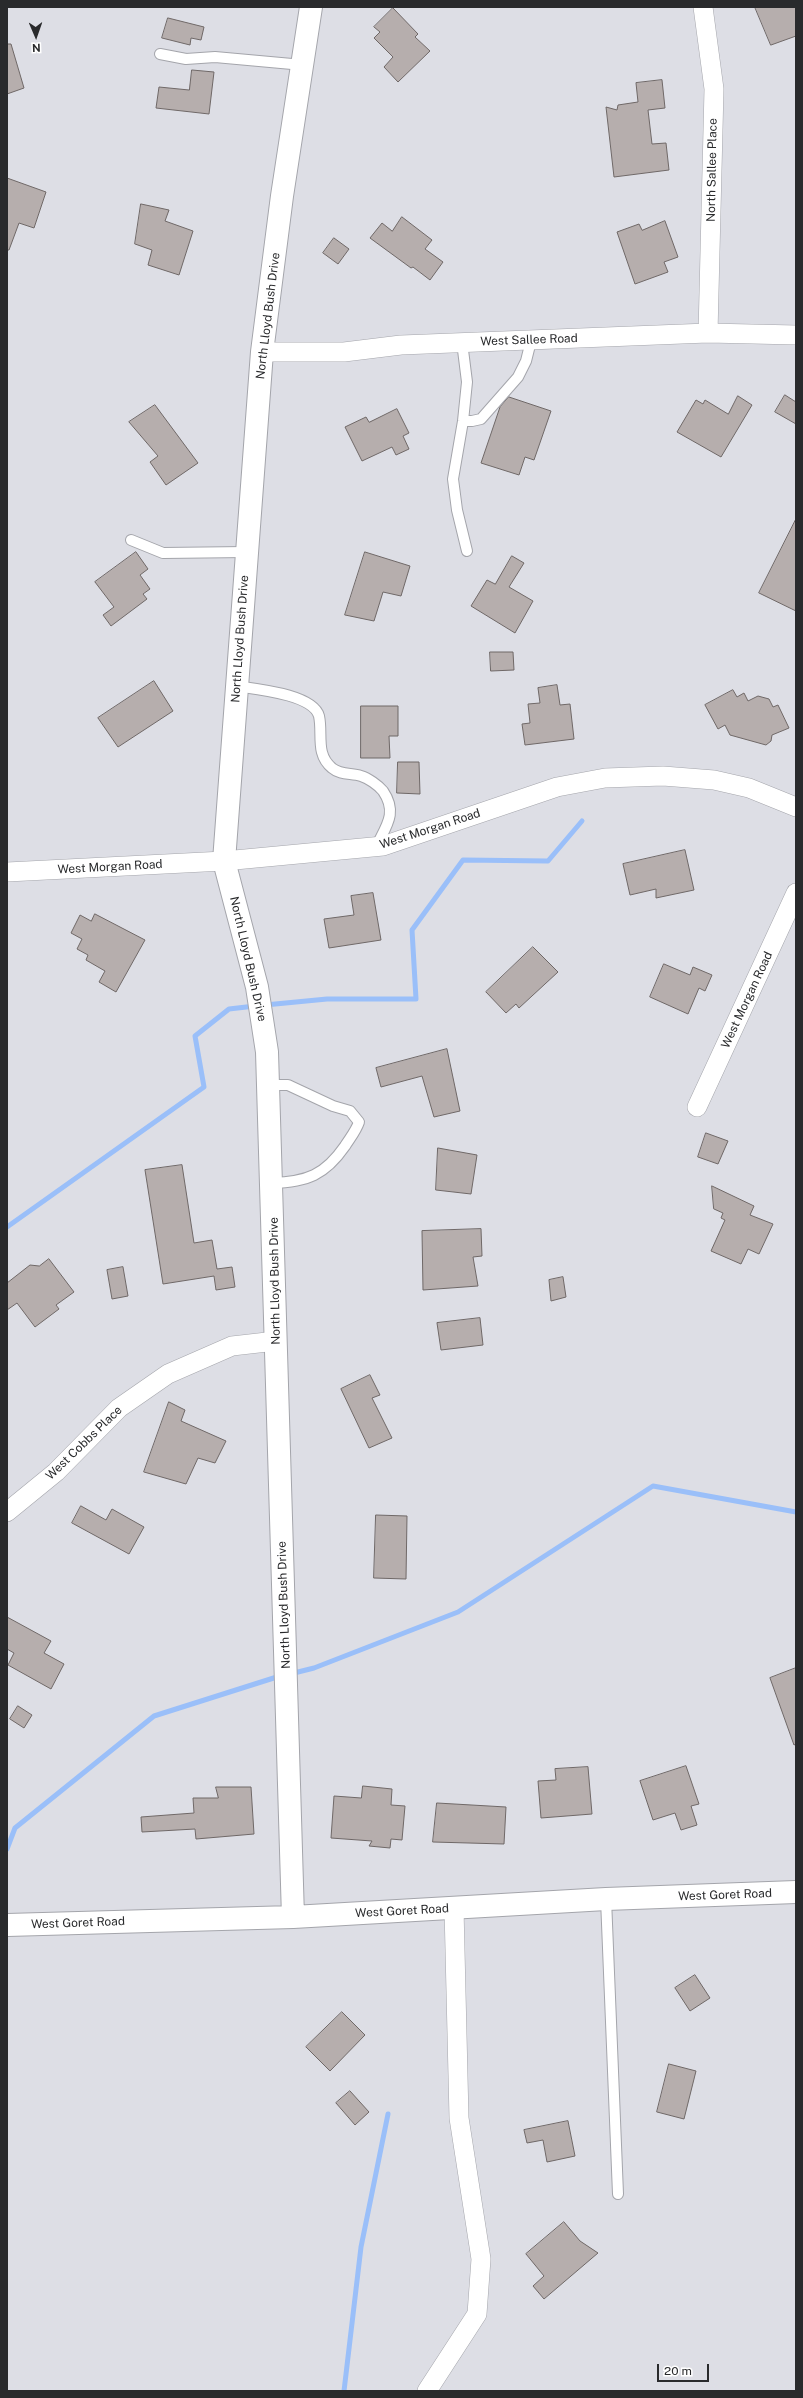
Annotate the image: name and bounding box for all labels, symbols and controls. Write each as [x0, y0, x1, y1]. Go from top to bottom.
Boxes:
north arrow [16, 16, 56, 56]
text: N [32, 42, 41, 54]
street label: North Sallee Place [704, 118, 720, 222]
street label: North Lloyd Bush Drive [253, 252, 283, 380]
street label: West Sallee Road [480, 331, 578, 349]
street label: North Lloyd Bush Drive [228, 575, 252, 703]
street label: West Morgan Road [378, 806, 482, 852]
street label: West Morgan Road [57, 857, 163, 877]
street label: North Lloyd Bush Drive [227, 895, 269, 1023]
street label: West Morgan Road [718, 949, 776, 1051]
street label: North Lloyd Bush Drive [267, 1217, 283, 1345]
street label: West Cobbs Place [43, 1403, 125, 1483]
street label: North Lloyd Bush Drive [275, 1541, 293, 1669]
street label: West Goret Road [678, 1886, 772, 1904]
street label: West Goret Road [355, 1901, 449, 1921]
street label: West Goret Road [31, 1914, 125, 1932]
scale bar [659, 2356, 711, 2382]
text: 20 m [664, 2364, 692, 2378]

